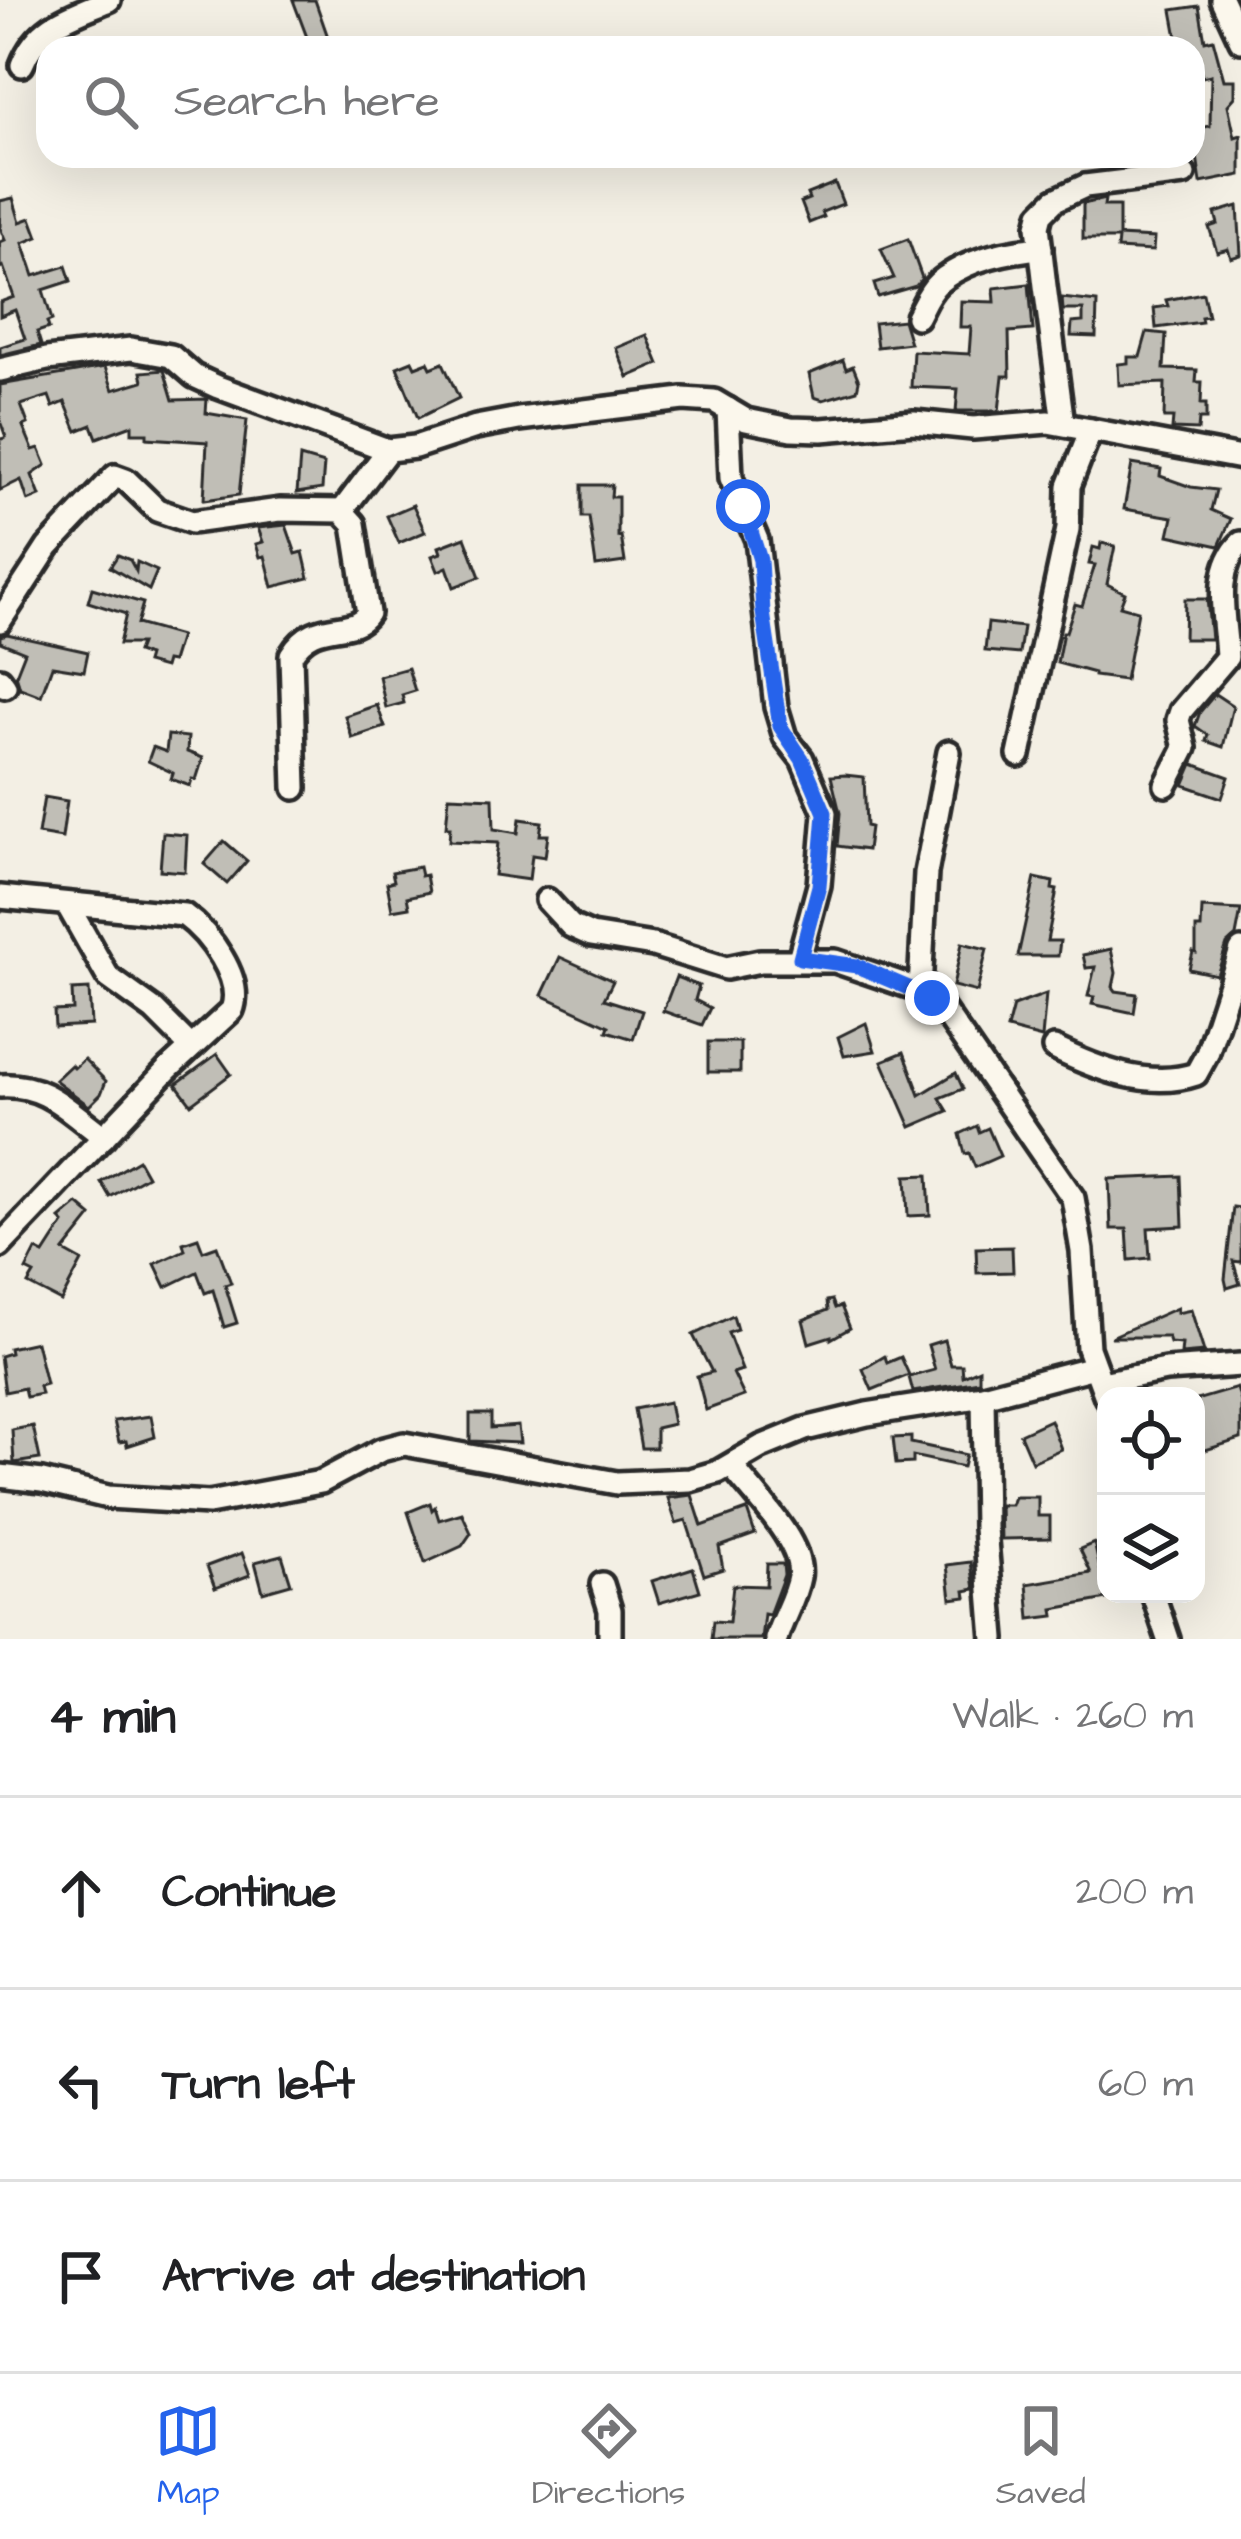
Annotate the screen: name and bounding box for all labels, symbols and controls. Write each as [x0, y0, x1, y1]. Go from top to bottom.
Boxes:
search box [36, 36, 1205, 168]
icon: search [78, 69, 144, 135]
text: Search here [174, 71, 440, 133]
route start [716, 479, 770, 533]
route end [905, 971, 959, 1025]
map controls [1097, 1387, 1205, 1603]
button: locate [1097, 1387, 1205, 1495]
button: layers [1097, 1495, 1205, 1603]
text: 4 min [48, 1682, 176, 1753]
text: Walk · 260 m [952, 1690, 1193, 1744]
icon: ahead [48, 1860, 114, 1926]
text: Continue [162, 1862, 336, 1924]
text: 200 m [1076, 1866, 1193, 1920]
icon: left [48, 2052, 114, 2118]
text: Turn left [162, 2054, 355, 2116]
text: 60 m [1098, 2058, 1193, 2112]
icon: arrive [48, 2244, 114, 2310]
text: Arrive at destination [162, 2246, 585, 2308]
tab: Map [155, 2398, 221, 2516]
tab: Directions [532, 2398, 685, 2516]
tab: Saved [996, 2398, 1086, 2516]

